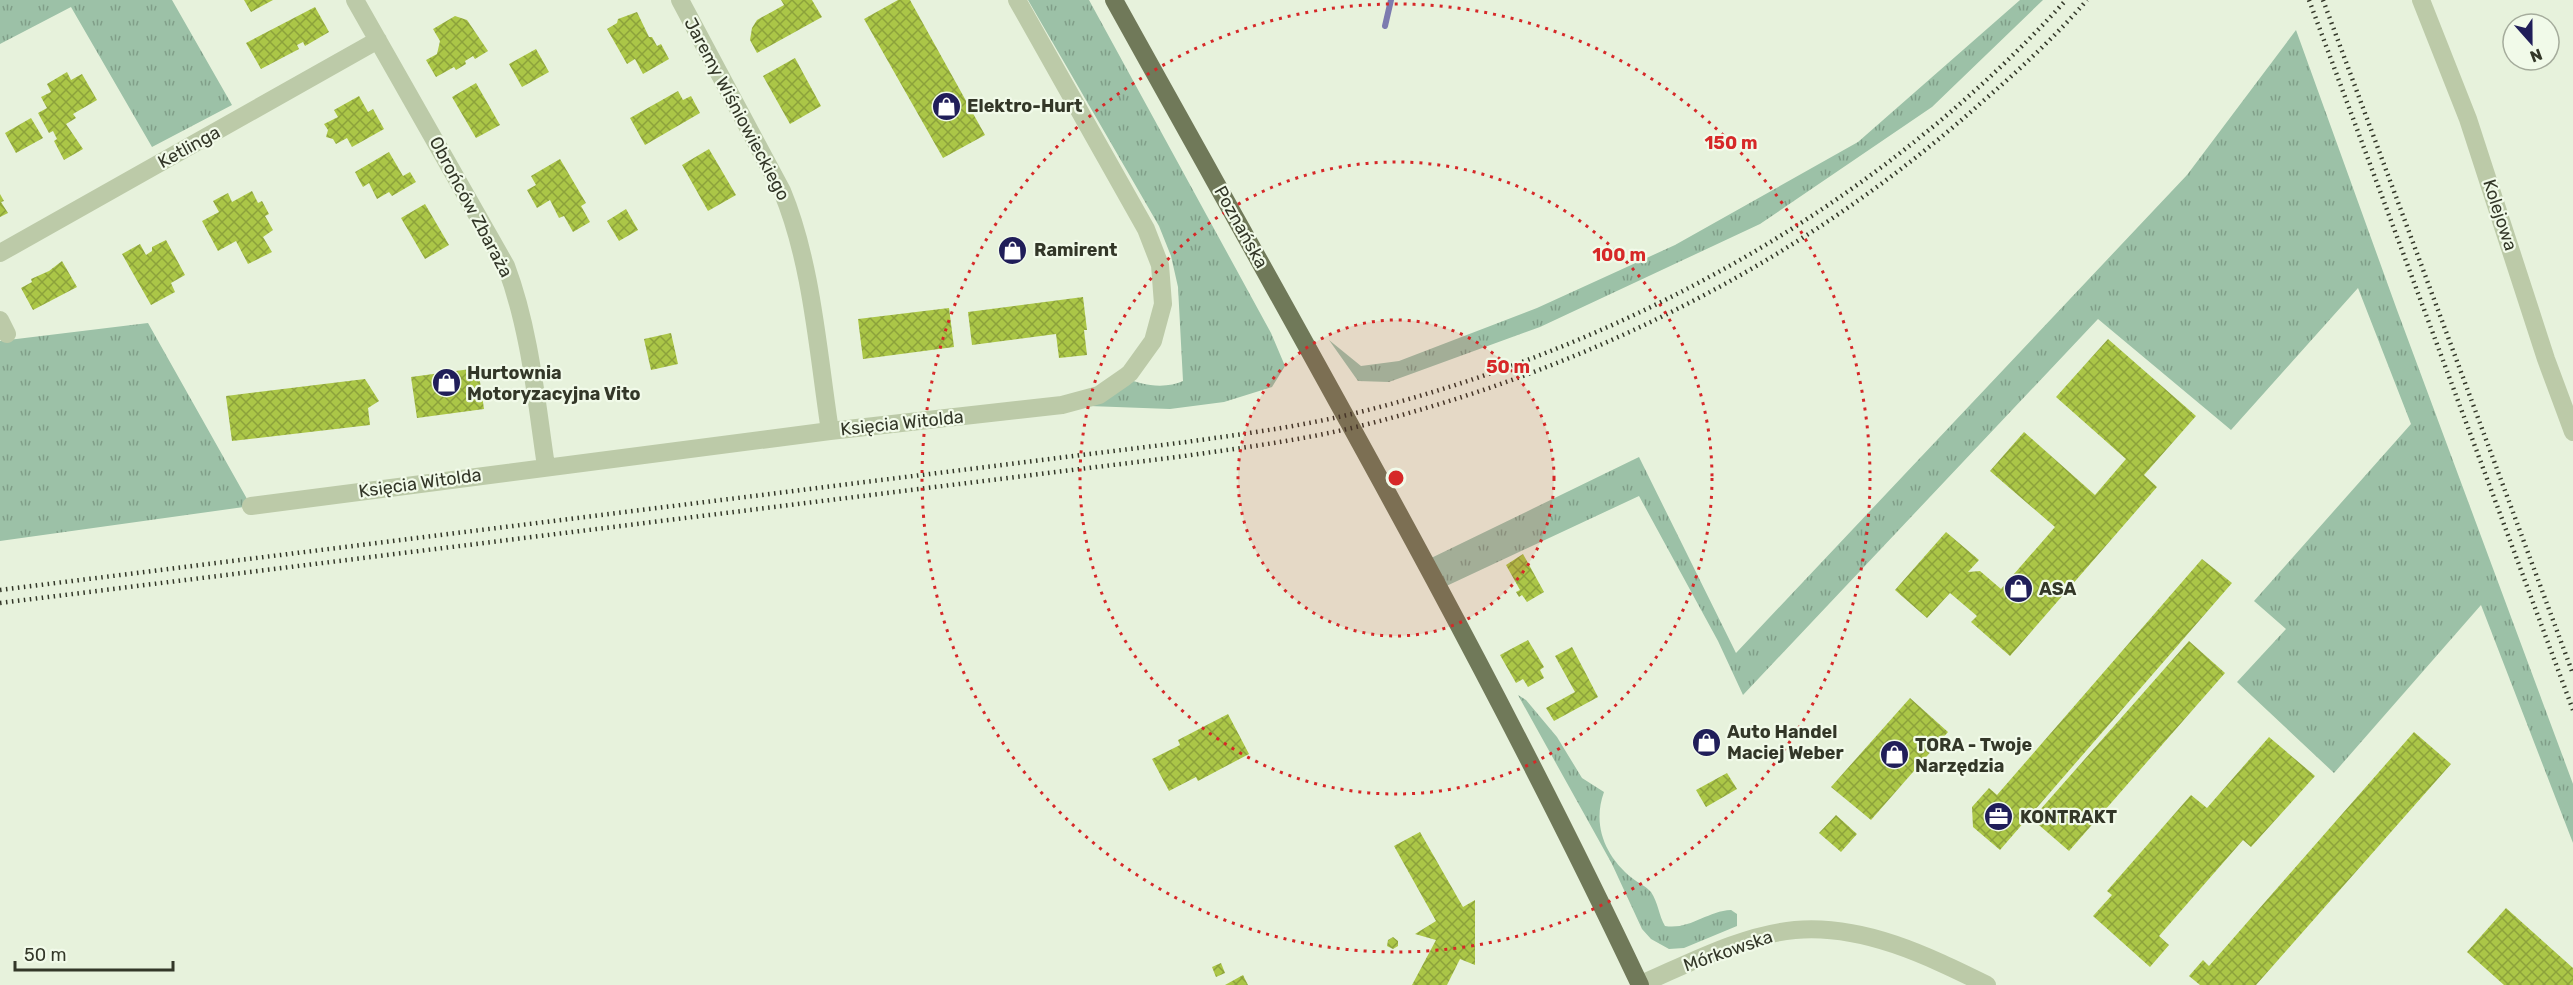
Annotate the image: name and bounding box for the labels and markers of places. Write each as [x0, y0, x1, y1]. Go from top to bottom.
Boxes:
shop icon: Elektro-Hurt [930, 90, 962, 122]
place label: Elektro-Hurt [967, 95, 1082, 117]
shop icon: Ramirent [997, 234, 1029, 266]
place label: Ramirent [1034, 239, 1117, 261]
place label: Hurtownia Motoryzacyjna Vito [467, 362, 641, 405]
shop icon: Hurtownia Motoryzacyjna Vito [430, 367, 462, 399]
centre of rings [1386, 468, 1406, 488]
shop icon: ASA [2002, 573, 2034, 605]
place label: ASA [2039, 578, 2076, 600]
place label: Auto Handel Maciej Weber [1727, 721, 1844, 764]
shop icon: Auto Handel Maciej Weber [1690, 726, 1722, 758]
place label: TORA - Twoje Narzędzia [1915, 734, 2033, 777]
shop icon: TORA - Twoje Narzędzia [1878, 739, 1910, 771]
office icon: KONTRAKT [1983, 801, 2015, 833]
place label: KONTRAKT [2020, 806, 2117, 828]

